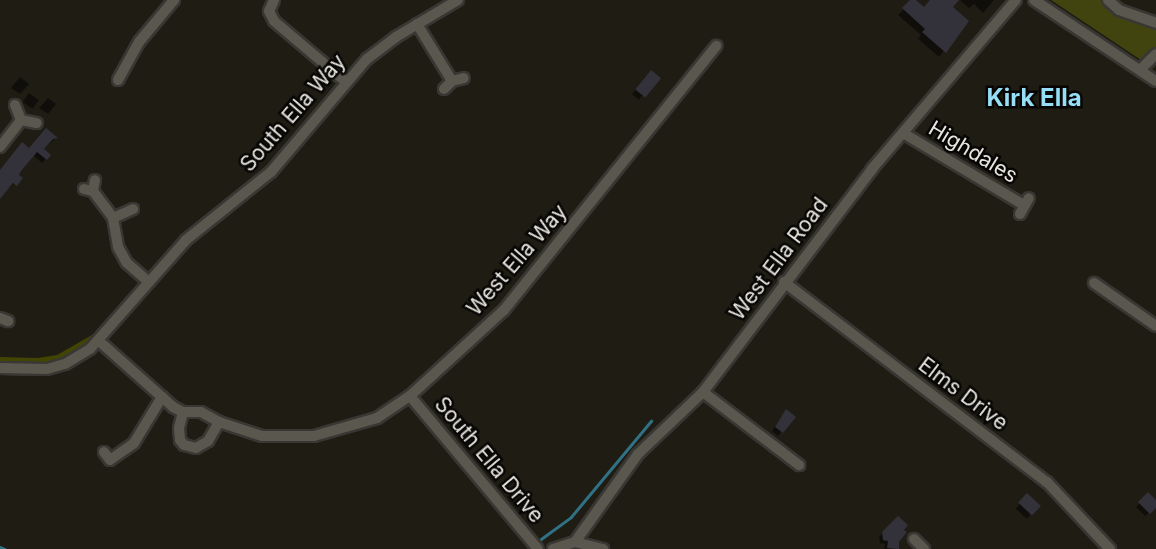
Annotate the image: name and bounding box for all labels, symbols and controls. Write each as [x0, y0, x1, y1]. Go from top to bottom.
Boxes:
street label: South Ella Way [235, 49, 351, 177]
district label: Kirk Ella [986, 84, 1082, 112]
street label: Highdales [924, 116, 1022, 188]
street label: West Ella Road [725, 193, 833, 325]
street label: West Ella Way [462, 199, 572, 321]
street label: Elms Drive [913, 352, 1013, 436]
street label: South Ella Drive [429, 392, 549, 528]

